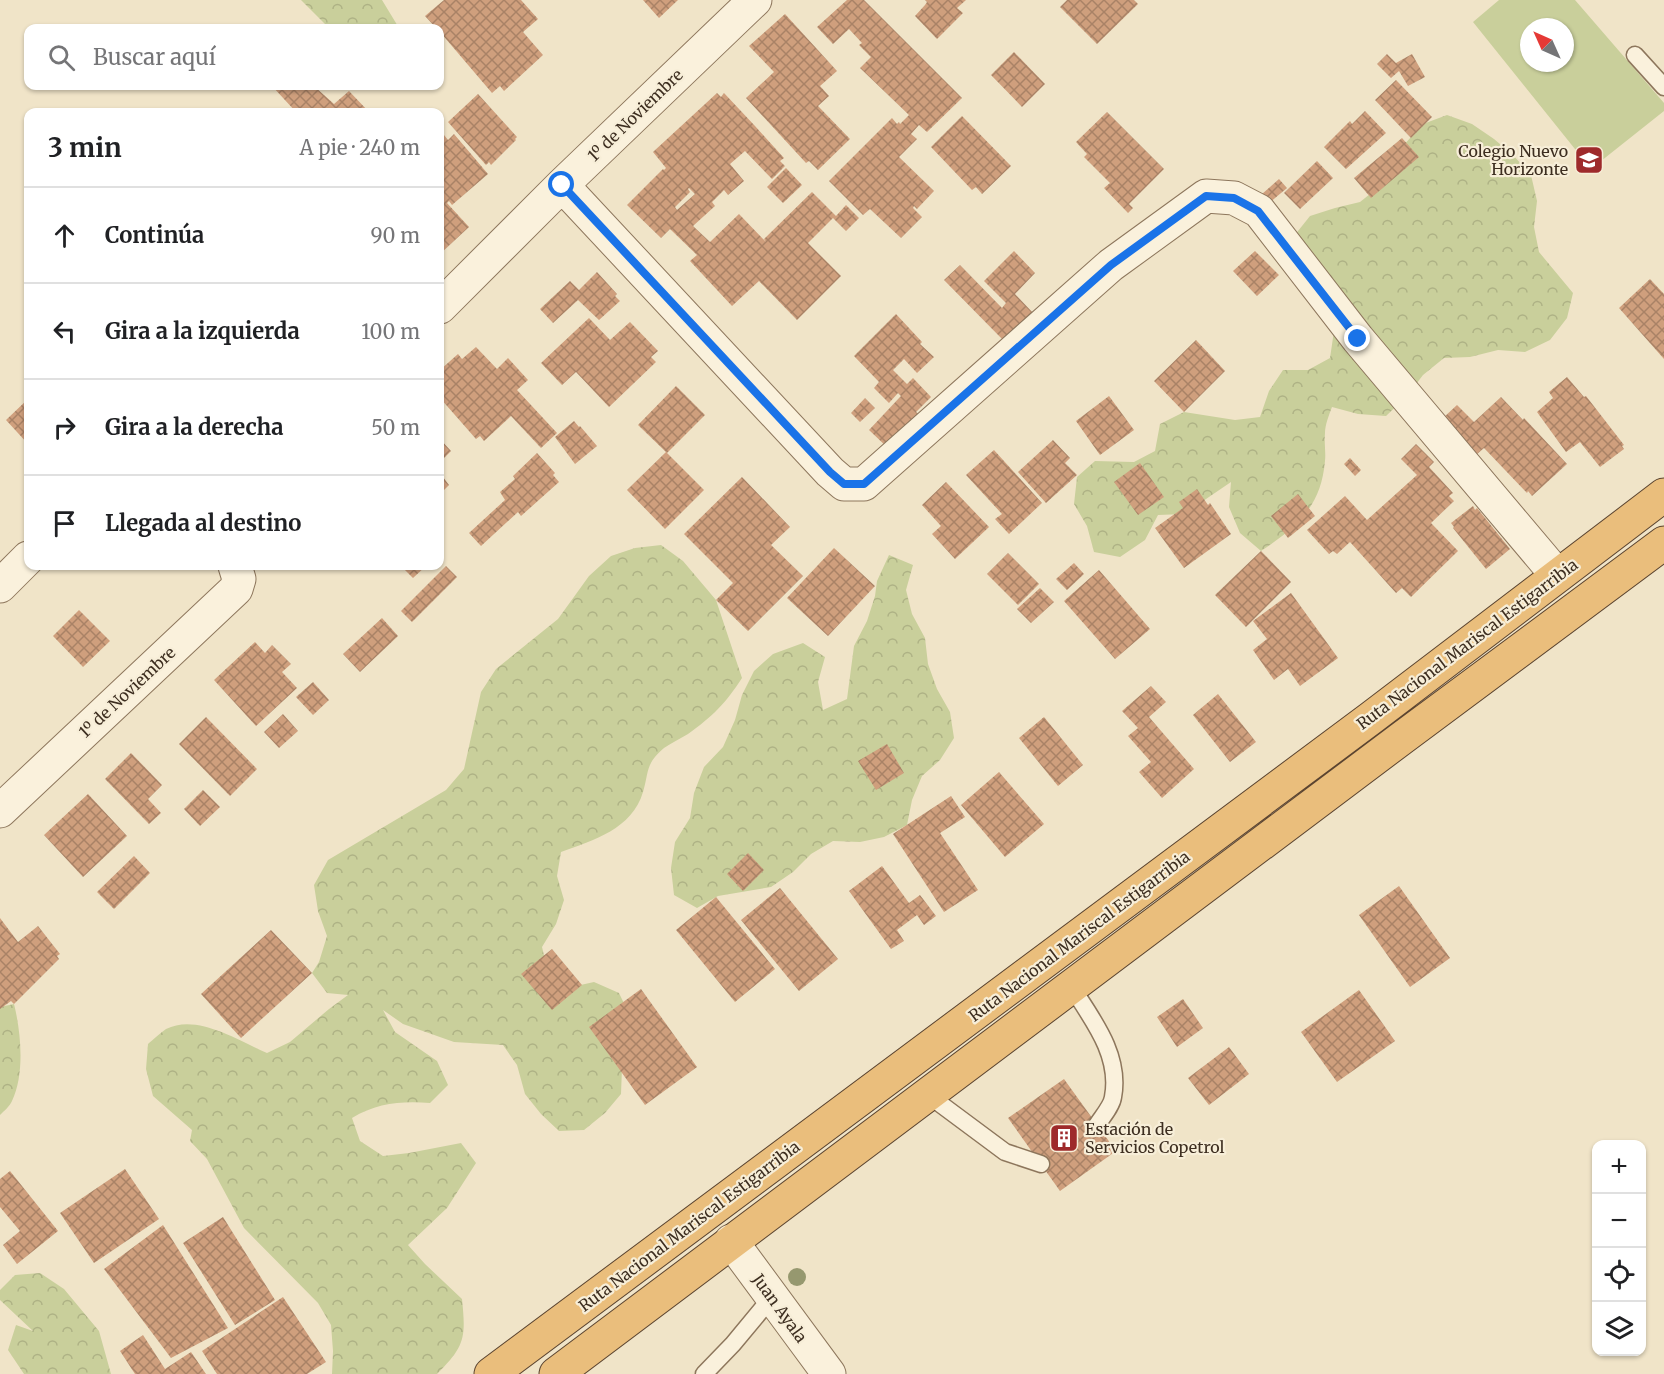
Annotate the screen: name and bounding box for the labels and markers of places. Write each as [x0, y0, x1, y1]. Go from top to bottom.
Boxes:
place label: Colegio Nuevo Horizonte [1458, 141, 1568, 179]
school or university icon: Colegio Nuevo Horizonte [1573, 144, 1605, 176]
place label: Estación de Servicios Copetrol [1085, 1119, 1225, 1157]
building icon: Estación de Servicios Copetrol [1048, 1122, 1080, 1154]

